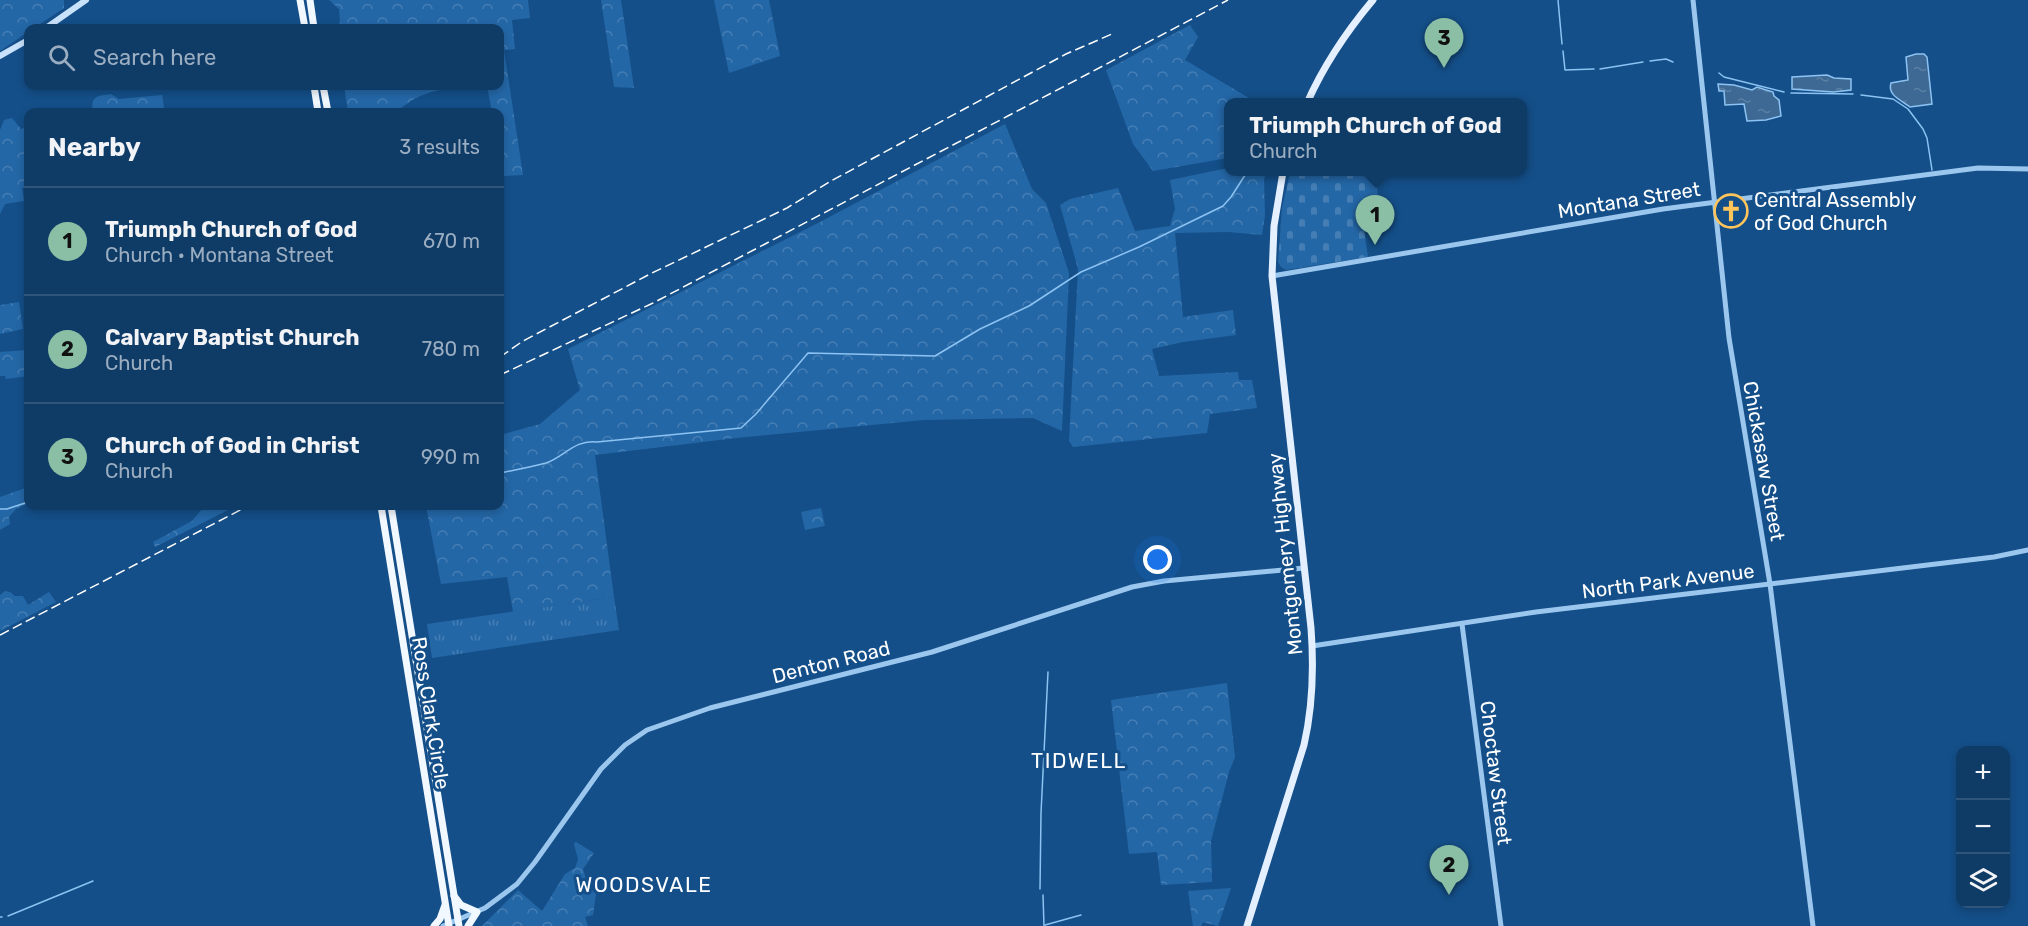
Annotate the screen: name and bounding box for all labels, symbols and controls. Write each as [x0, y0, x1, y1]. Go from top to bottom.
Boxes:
pin: 3 [1424, 19, 1464, 68]
search box [24, 24, 504, 90]
icon: search [45, 41, 78, 74]
text: Search here [93, 44, 216, 71]
popup [1224, 98, 1527, 176]
text: Triumph Church of God [1249, 112, 1502, 139]
text: Nearby [48, 132, 141, 163]
text: 3 results [399, 135, 480, 159]
text: Church [1249, 139, 1318, 163]
street label: Montana Street [1556, 177, 1702, 223]
place label: Central Assembly of God Church [1754, 188, 1917, 235]
church icon: Central Assembly of God Church [1713, 193, 1749, 229]
pin: 1 [1356, 196, 1394, 245]
text: Triumph Church of God [105, 216, 357, 243]
text: 1 [63, 229, 72, 253]
text: 670 m [423, 229, 480, 253]
text: Church · Montana Street [105, 243, 334, 267]
text: Calvary Baptist Church [105, 324, 360, 351]
text: 2 [61, 337, 74, 361]
text: 780 m [422, 337, 480, 361]
text: Church [105, 351, 173, 375]
street label: Chickasaw Street [1738, 379, 1790, 543]
text: Church of God in Christ [105, 432, 359, 459]
text: 3 [61, 445, 74, 469]
text: 990 m [421, 445, 480, 469]
street label: Montgomery Highway [1262, 452, 1308, 656]
text: Church [105, 459, 173, 483]
your location [1143, 545, 1172, 574]
street label: North Park Avenue [1580, 559, 1756, 603]
street label: Ross Clark Circle [407, 635, 455, 791]
street label: Denton Road [770, 636, 892, 688]
street label: Choctaw Street [1475, 700, 1517, 847]
map controls [1956, 746, 2010, 908]
button: + [1956, 746, 2010, 800]
district label: TIDWELL [1031, 748, 1127, 773]
button: − [1956, 800, 2010, 854]
pin: 2 [1430, 846, 1468, 895]
button: layers [1956, 854, 2010, 908]
district label: WOODSVALE [576, 872, 712, 897]

